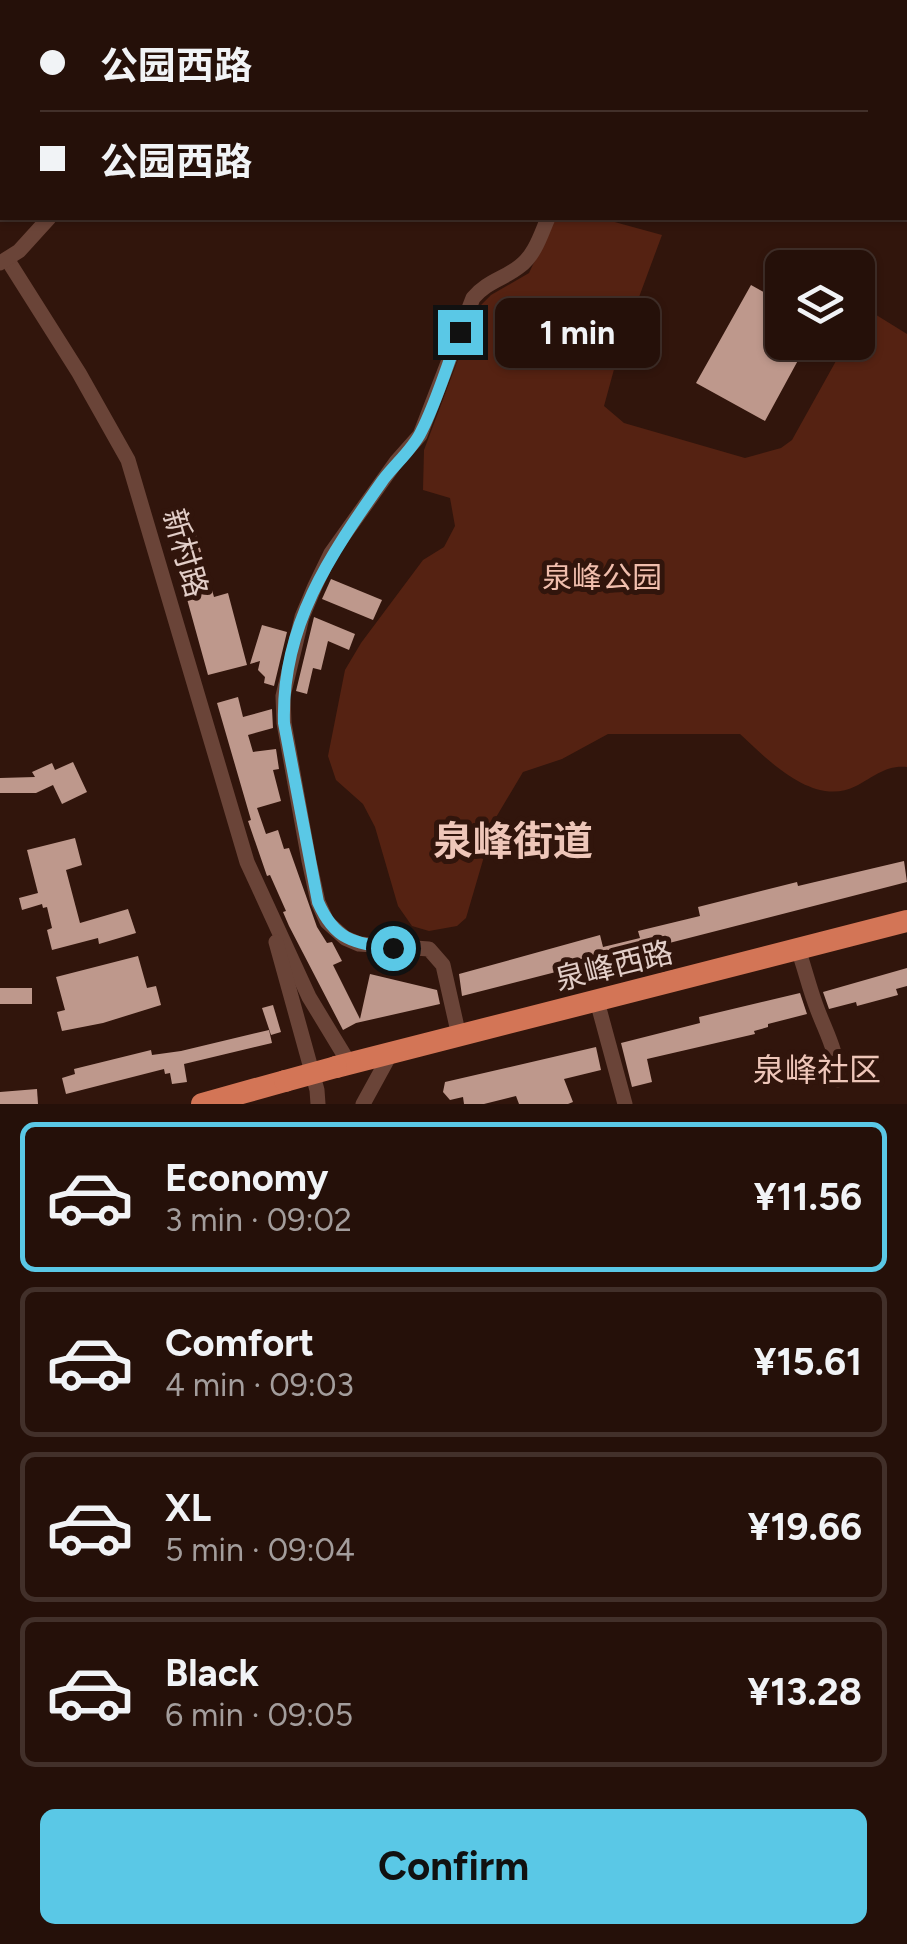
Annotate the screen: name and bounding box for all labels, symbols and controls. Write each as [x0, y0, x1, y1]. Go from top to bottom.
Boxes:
text: 公园西路 [100, 43, 252, 89]
text: 公园西路 [100, 139, 252, 185]
map controls [765, 250, 875, 360]
button: layers [765, 250, 875, 360]
callout: 1 min [495, 297, 660, 367]
route end [438, 310, 483, 355]
text: 1 min [540, 314, 615, 352]
street label: 新村路 [155, 505, 216, 601]
park label: 泉峰公园 [542, 559, 662, 596]
district label: 泉峰街道 [433, 817, 593, 865]
route start [371, 926, 416, 971]
street label: 泉峰西路 [551, 933, 677, 998]
district label: 泉峰社区 [753, 1051, 881, 1089]
icon: car [45, 1152, 135, 1242]
text: Economy [165, 1155, 328, 1201]
text: ¥11.56 [754, 1174, 862, 1220]
text: 3 min · 09:02 [165, 1201, 352, 1239]
icon: car [45, 1317, 135, 1407]
text: Comfort [165, 1320, 314, 1366]
text: ¥15.61 [754, 1339, 862, 1385]
text: 4 min · 09:03 [165, 1366, 354, 1404]
icon: car [45, 1482, 135, 1572]
text: XL [165, 1485, 211, 1531]
text: ¥19.66 [748, 1504, 862, 1550]
text: 5 min · 09:04 [165, 1531, 355, 1569]
icon: car [45, 1647, 135, 1737]
text: Black [165, 1650, 259, 1696]
text: ¥13.28 [748, 1669, 862, 1715]
text: 6 min · 09:05 [165, 1696, 353, 1734]
button: Confirm [40, 1809, 867, 1924]

